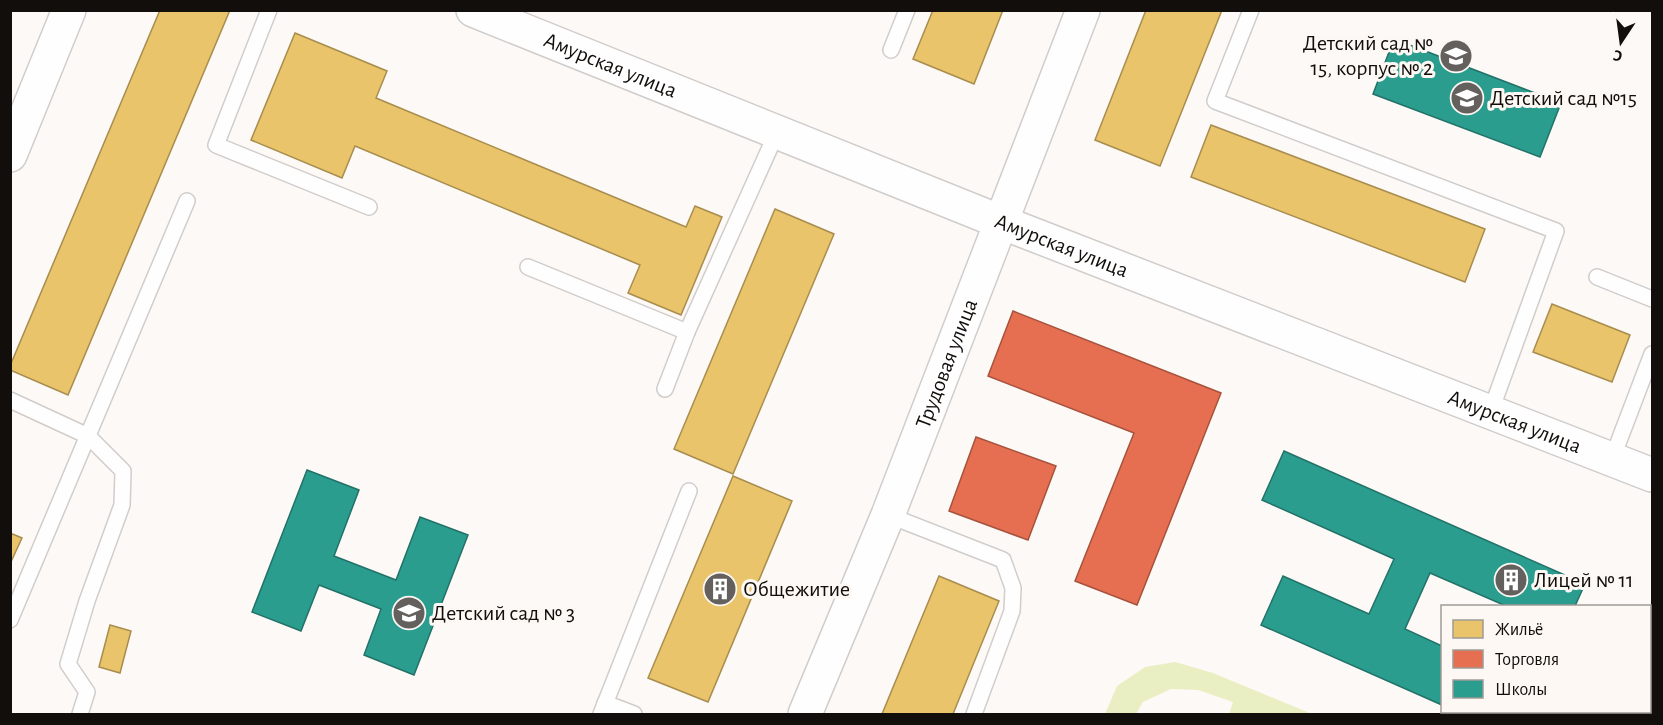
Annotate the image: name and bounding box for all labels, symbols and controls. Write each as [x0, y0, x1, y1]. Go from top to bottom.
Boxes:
north arrow [1591, 12, 1651, 72]
street label: Амурская улица [541, 29, 680, 102]
place label: Детский сад № 15, корпус № 2 [1303, 32, 1433, 79]
school or university icon: Детский сад № 15, корпус № 2 [1438, 38, 1474, 74]
text: С [1612, 47, 1624, 64]
school or university icon: Детский сад №15 [1449, 80, 1485, 116]
place label: Детский сад №15 [1490, 87, 1637, 109]
street label: Амурская улица [992, 210, 1131, 281]
street label: Трудовая улица [912, 296, 981, 431]
street label: Амурская улица [1445, 386, 1584, 457]
building icon: Лицей № 11 [1493, 562, 1529, 598]
place label: Лицей № 11 [1534, 569, 1634, 591]
building icon: Общежитие [702, 571, 738, 607]
place label: Общежитие [743, 578, 850, 600]
school or university icon: Детский сад № 3 [391, 595, 427, 631]
place label: Детский сад № 3 [432, 602, 575, 624]
legend [1441, 605, 1651, 713]
text: Жильё [1495, 621, 1543, 639]
text: Торговля [1495, 651, 1559, 669]
text: Школы [1495, 681, 1547, 699]

